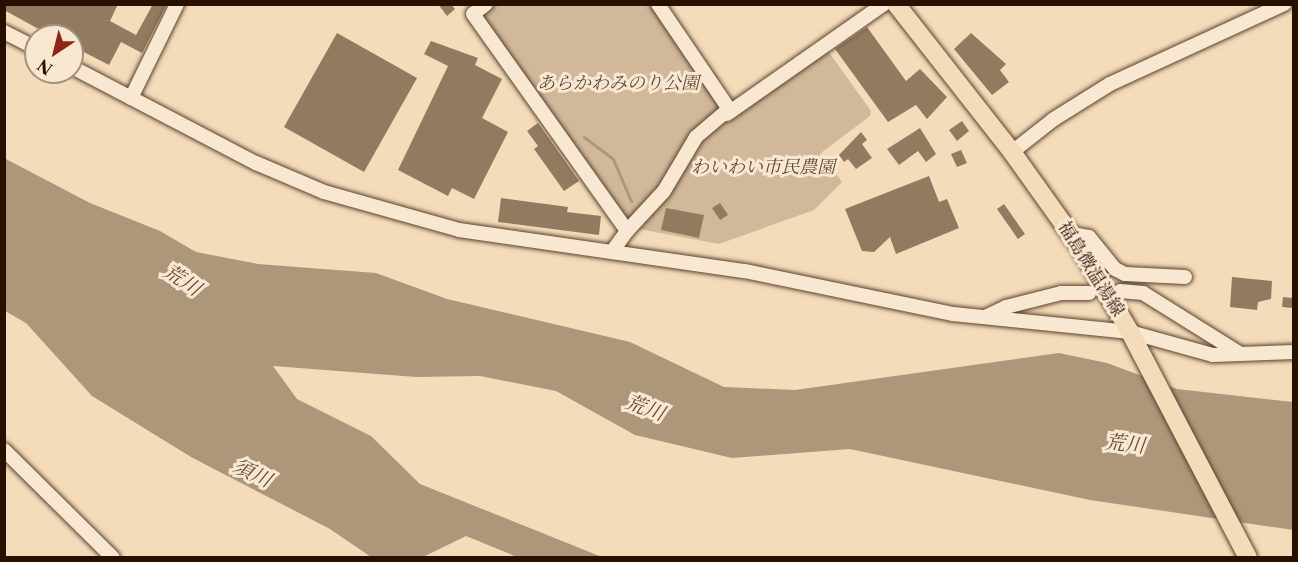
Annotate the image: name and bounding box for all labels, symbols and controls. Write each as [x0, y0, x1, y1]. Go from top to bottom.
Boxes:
north arrow [24, 24, 84, 84]
text: N [33, 55, 56, 79]
park label: あらかわみのり公園 [537, 72, 699, 94]
park label: わいわい市民農園 [691, 156, 835, 178]
street label: 福島微温湯線 [1053, 217, 1129, 321]
water label: 荒川 [159, 259, 205, 301]
water label: 荒川 [622, 390, 668, 426]
water label: 荒川 [1104, 430, 1146, 458]
water label: 須川 [229, 454, 275, 492]

